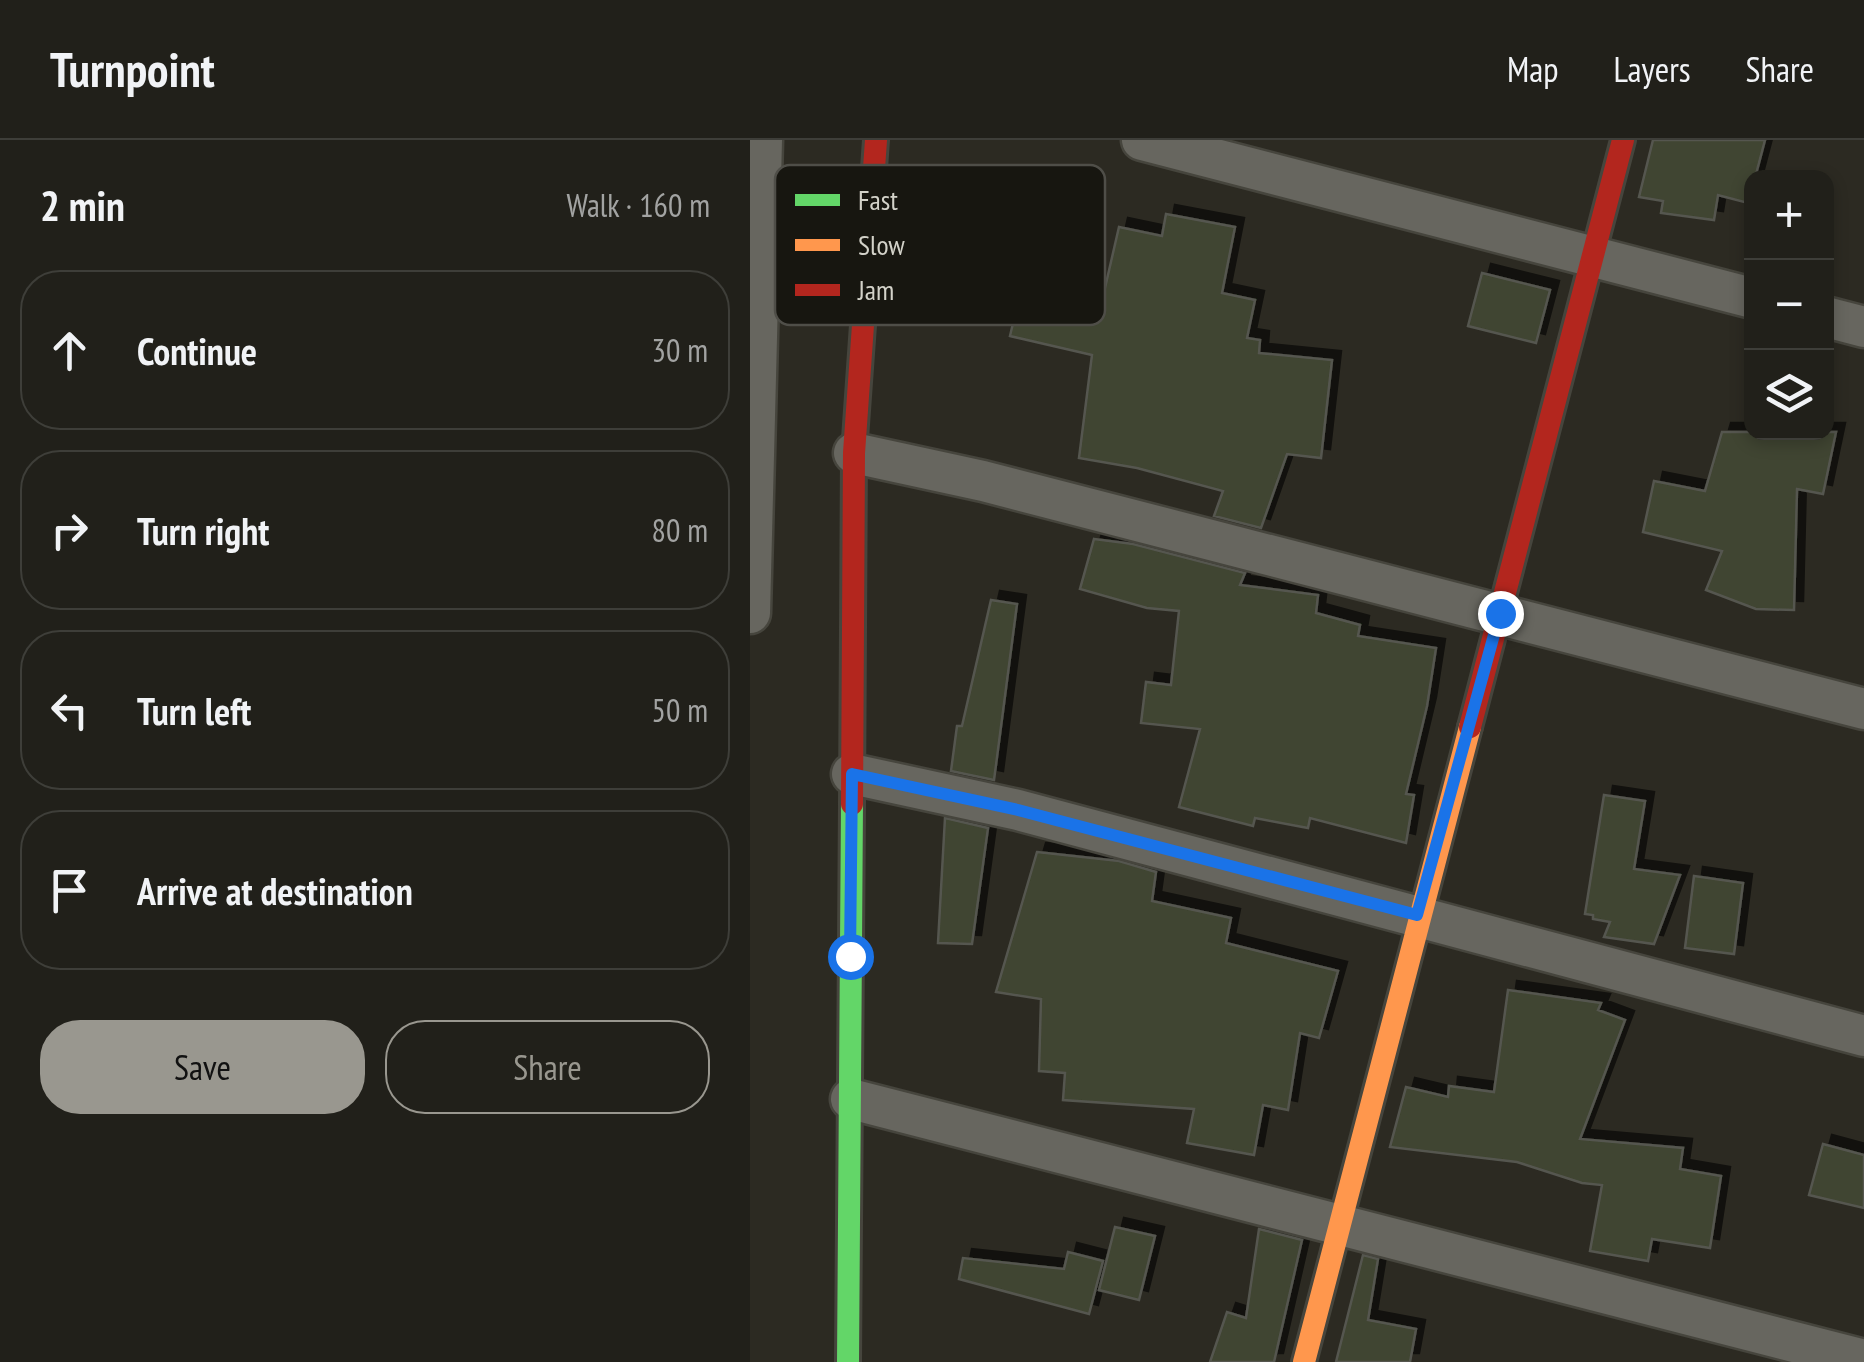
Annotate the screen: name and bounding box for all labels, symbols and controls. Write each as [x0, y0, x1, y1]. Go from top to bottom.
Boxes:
text: Turnpoint [50, 38, 215, 100]
text: Map [1507, 46, 1558, 92]
text: Layers [1613, 46, 1691, 92]
text: Share [1746, 46, 1814, 92]
legend [775, 165, 1105, 325]
map controls [1744, 170, 1834, 440]
button: + [1744, 170, 1834, 260]
text: 2 min [40, 178, 125, 233]
text: Fast [858, 181, 898, 218]
text: Walk · 160 m [566, 184, 710, 226]
text: Slow [858, 226, 905, 263]
button: − [1744, 260, 1834, 350]
text: Jam [857, 271, 894, 308]
icon: ahead [42, 323, 97, 378]
text: Continue [137, 326, 257, 375]
text: 30 m [652, 329, 708, 371]
button: layers [1744, 350, 1834, 440]
icon: right [42, 503, 97, 558]
text: Turn right [137, 506, 269, 555]
text: 80 m [652, 509, 708, 551]
route end [1478, 591, 1524, 637]
icon: left [42, 683, 97, 738]
text: Turn left [137, 686, 251, 735]
text: 50 m [652, 689, 708, 731]
icon: arrive [42, 863, 97, 918]
text: Arrive at destination [137, 866, 413, 915]
route start [828, 934, 874, 980]
button: Save [40, 1020, 365, 1114]
button: Share [385, 1020, 710, 1114]

